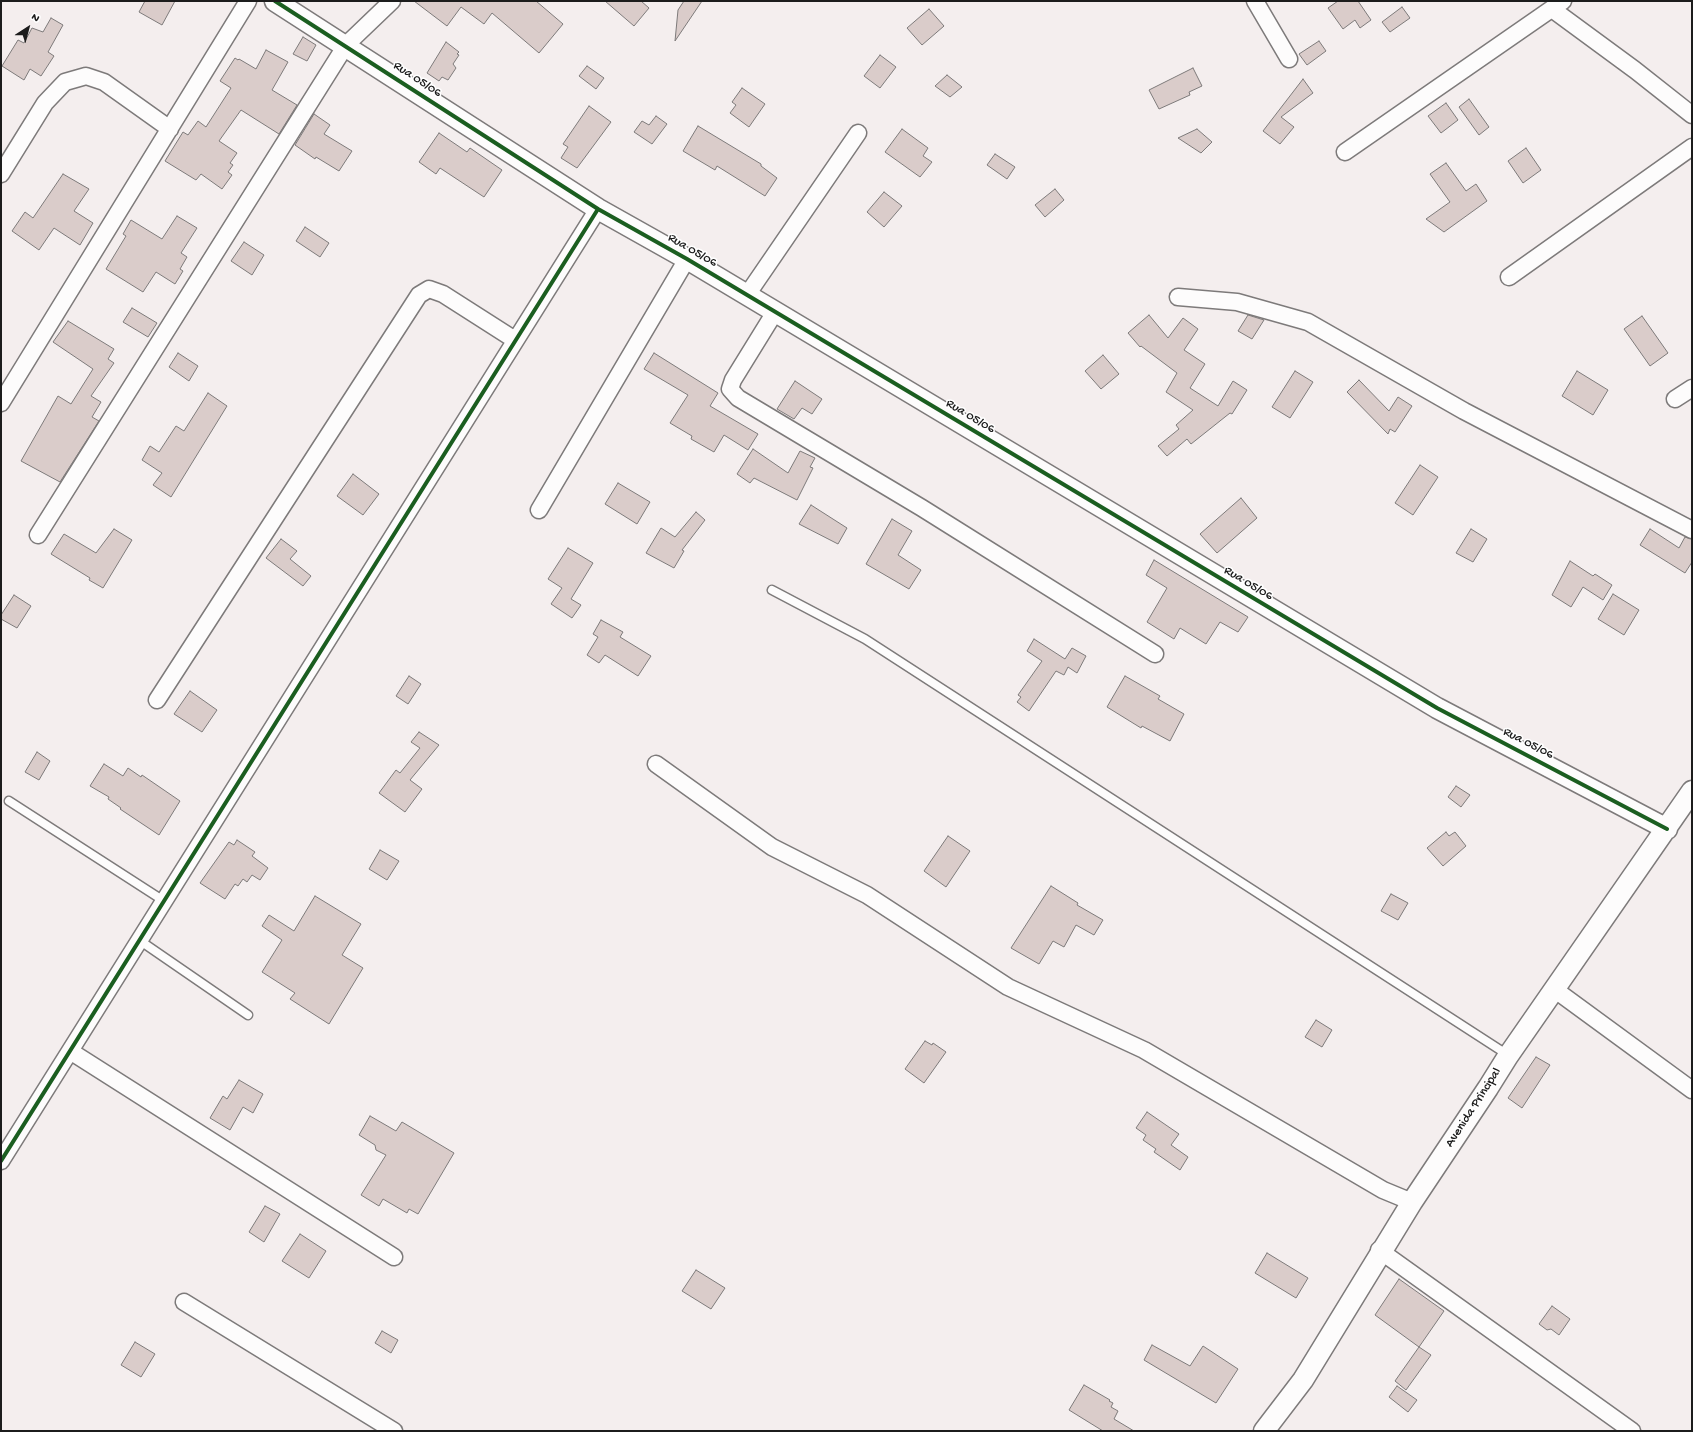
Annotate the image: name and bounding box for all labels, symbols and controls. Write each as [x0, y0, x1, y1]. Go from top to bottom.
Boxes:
north arrow [8, 8, 48, 48]
text: N [29, 11, 41, 25]
street label: Rua 05/06 [390, 59, 444, 101]
street label: Rua 05/06 [664, 231, 720, 271]
street label: Rua 05/06 [943, 396, 997, 438]
street label: Rua 05/06 [1221, 563, 1275, 605]
street label: Rua 05/06 [1500, 725, 1556, 763]
street label: Avenida Principal [1443, 1065, 1505, 1151]

